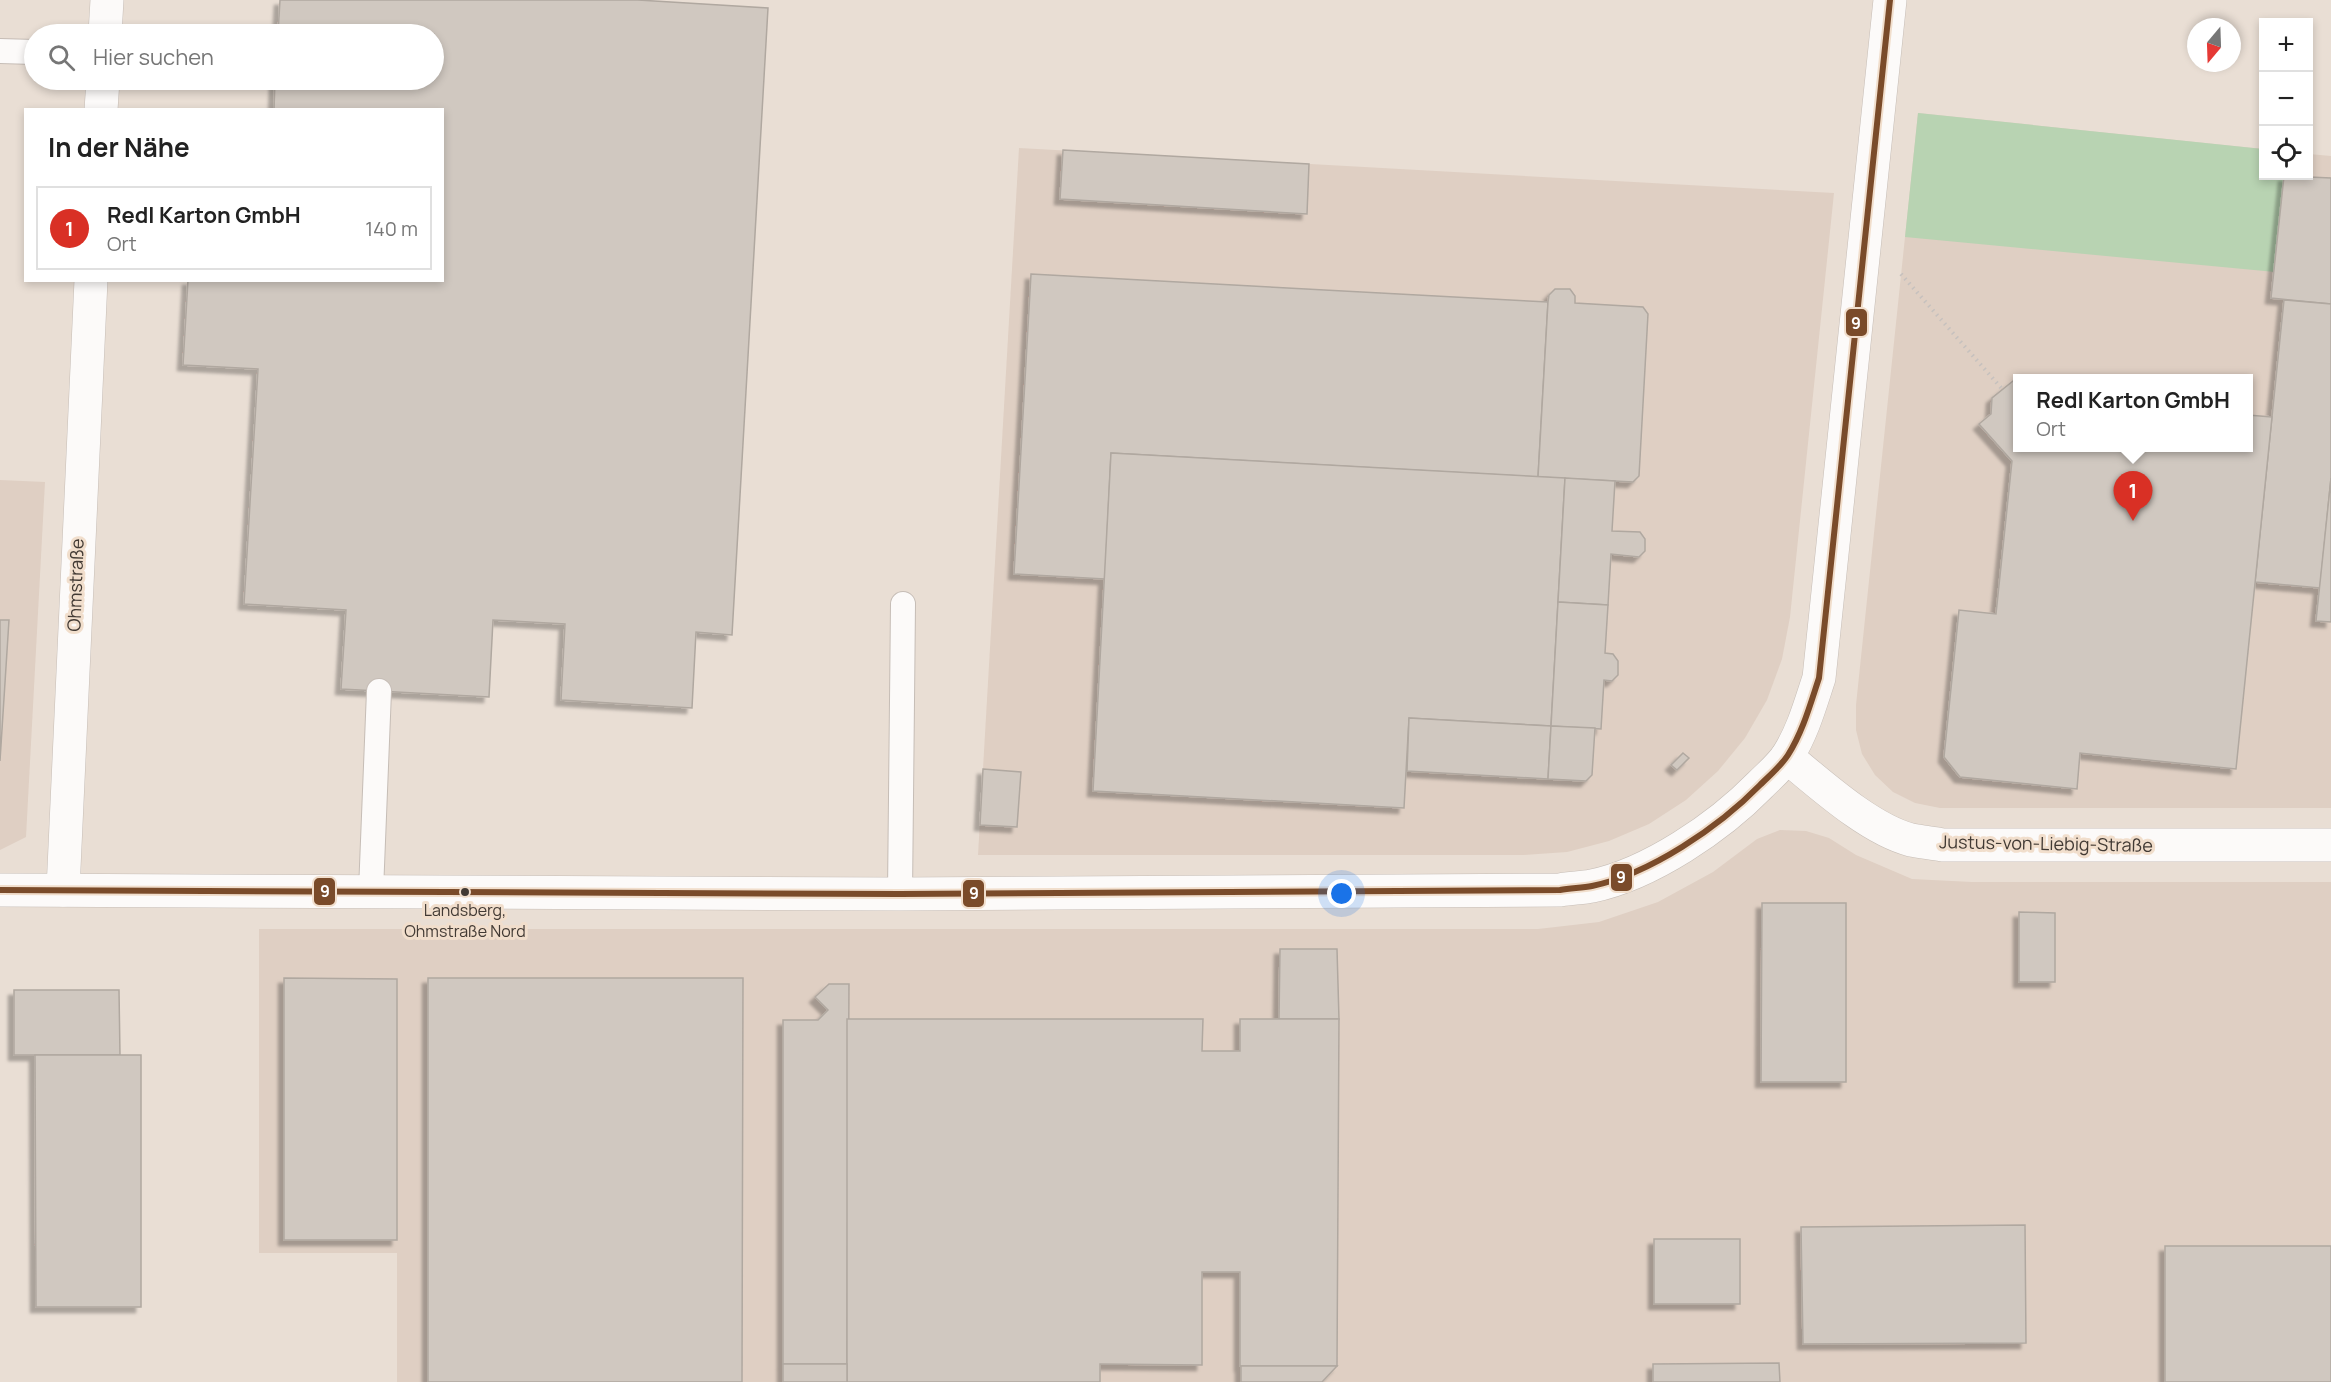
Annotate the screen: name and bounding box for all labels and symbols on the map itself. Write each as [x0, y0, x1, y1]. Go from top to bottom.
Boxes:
north arrow [2187, 18, 2241, 72]
line badge: 9 [1845, 308, 1868, 337]
text: 9 [1851, 312, 1861, 334]
pin: 1 [2114, 472, 2152, 521]
street label: Ohmstraße [61, 538, 89, 632]
street label: Justus-von-Liebig-Straße [1939, 829, 2153, 857]
line badge: 9 [1610, 863, 1633, 892]
text: 9 [1616, 866, 1626, 888]
line badge: 9 [313, 877, 336, 906]
line badge: 9 [962, 879, 985, 908]
your location [1327, 879, 1356, 908]
text: 9 [320, 880, 330, 902]
text: 9 [969, 882, 979, 904]
marker: Landsberg, Ohmstraße Nord [459, 886, 471, 898]
place label: Landsberg, Ohmstraße Nord [404, 899, 526, 942]

